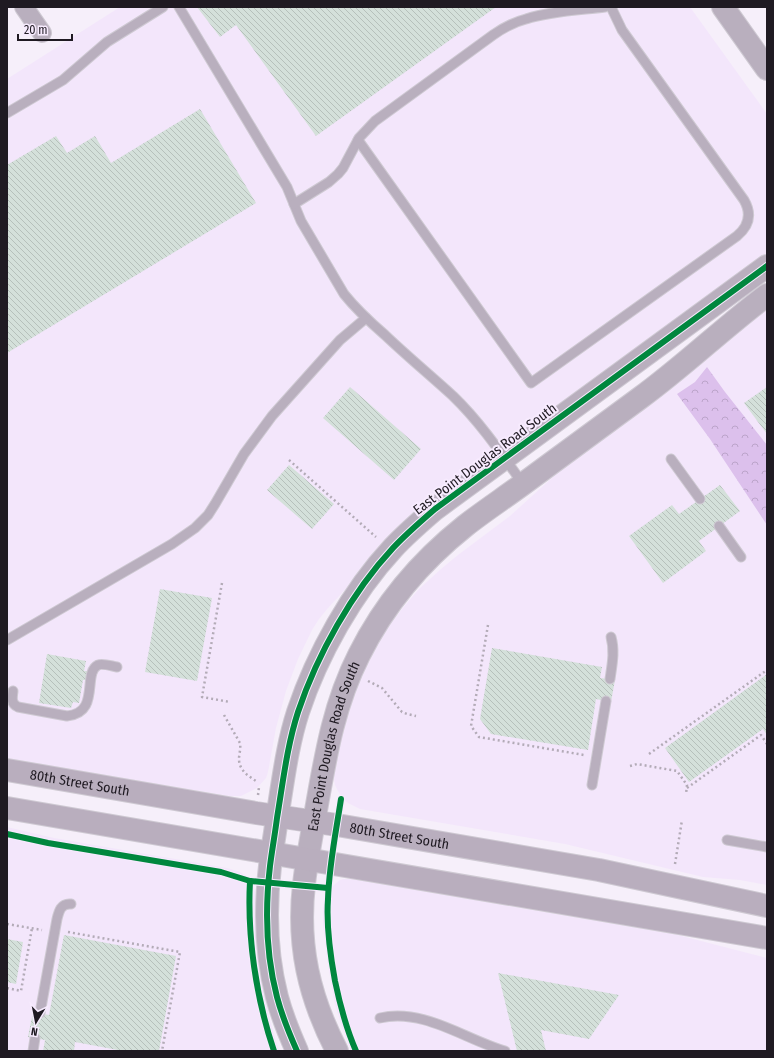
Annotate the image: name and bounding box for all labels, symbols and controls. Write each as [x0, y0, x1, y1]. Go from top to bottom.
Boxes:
scale bar [18, 16, 72, 42]
text: 20 m [24, 23, 48, 37]
street label: East Point Douglas Road South [410, 400, 560, 518]
street label: East Point Douglas Road South [304, 658, 363, 833]
street label: 80th Street South [29, 766, 131, 800]
street label: 80th Street South [348, 819, 451, 853]
north arrow [16, 1002, 56, 1042]
text: N [30, 1024, 39, 1038]

